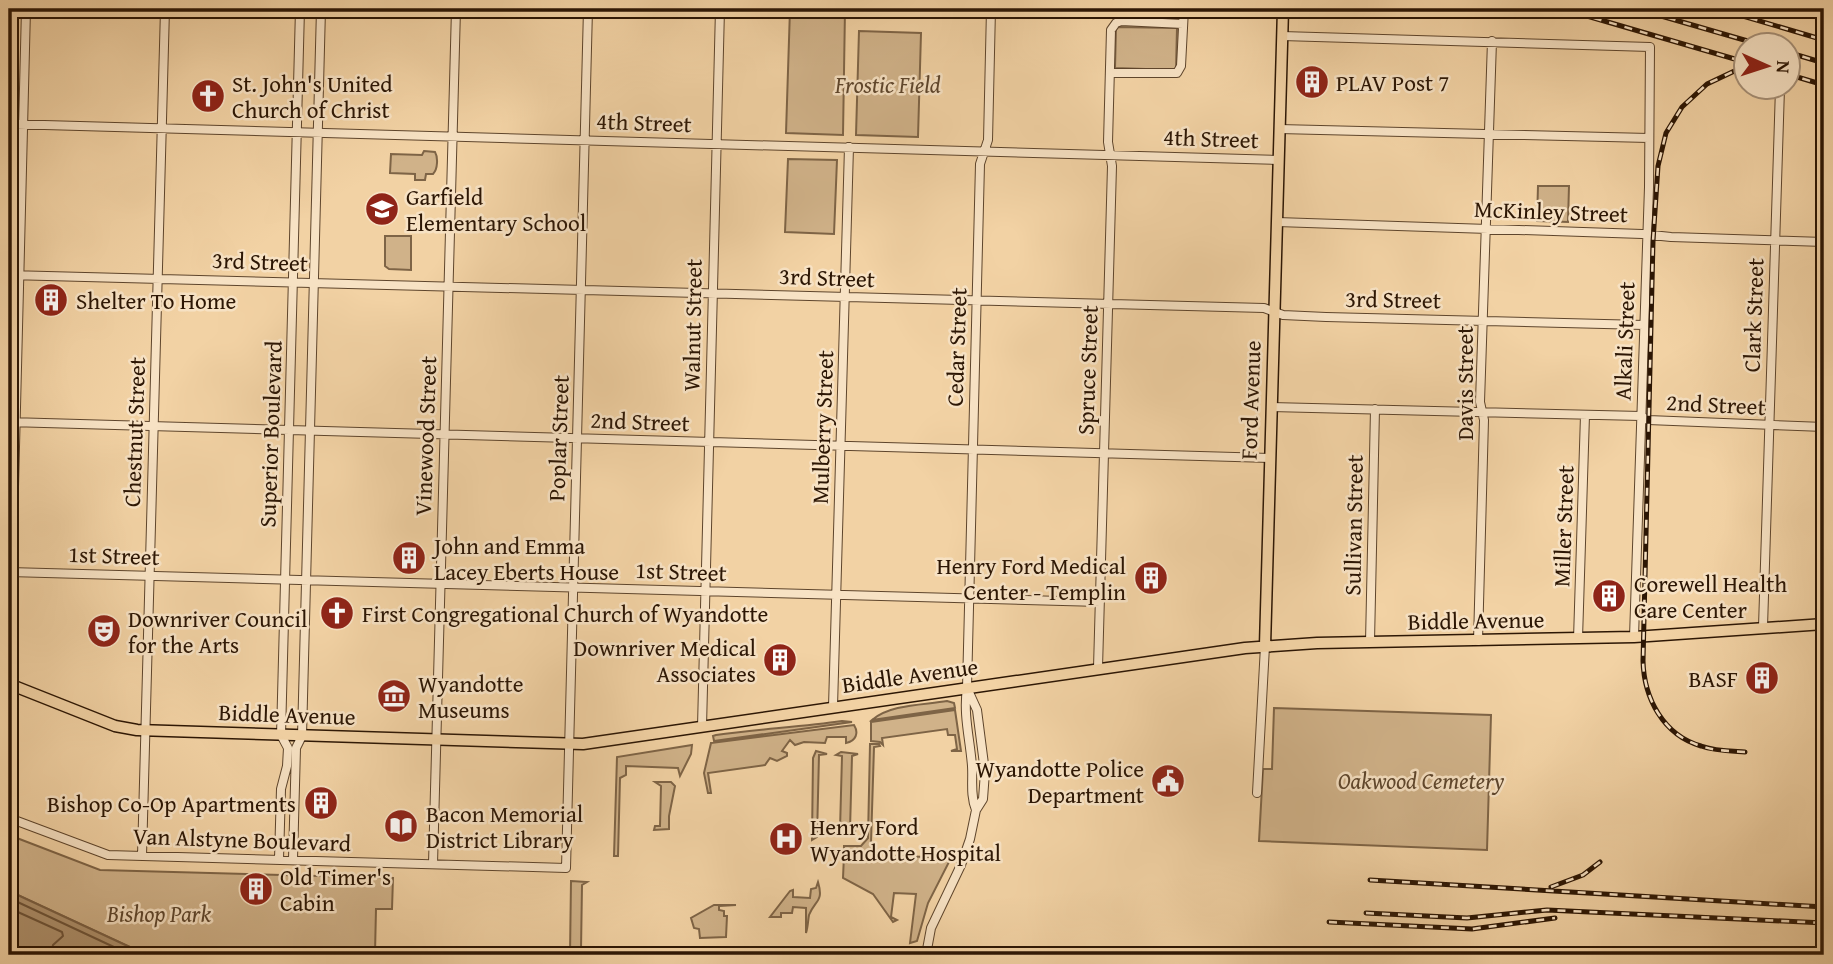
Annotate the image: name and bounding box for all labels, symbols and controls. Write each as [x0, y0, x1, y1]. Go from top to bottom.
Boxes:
north arrow [1731, 32, 1801, 102]
text: N [1770, 60, 1798, 74]
building icon: PLAV Post 7 [1293, 63, 1331, 101]
place label: PLAV Post 7 [1336, 66, 1449, 99]
place label: St. John's United Church of Christ [232, 67, 393, 126]
park label: Frostic Field [834, 68, 941, 101]
church icon: St. John's United Church of Christ [189, 77, 227, 115]
street label: 4th Street [596, 104, 692, 140]
street label: 4th Street [1163, 120, 1259, 156]
place label: Garfield Elementary School [406, 180, 586, 239]
school or university icon: Garfield Elementary School [363, 190, 401, 228]
street label: McKinley Street [1473, 192, 1629, 230]
street label: 3rd Street [212, 243, 308, 279]
street label: Clark Street [1735, 257, 1771, 373]
street label: Walnut Street [674, 258, 710, 392]
street label: 3rd Street [779, 259, 875, 295]
building icon: Shelter To Home [32, 281, 70, 319]
street label: Alkali Street [1605, 281, 1643, 401]
street label: 3rd Street [1345, 282, 1441, 316]
place label: Shelter To Home [76, 284, 236, 317]
street label: Cedar Street [937, 287, 975, 407]
street label: Spruce Street [1068, 305, 1106, 435]
street label: Davis Street [1448, 326, 1481, 440]
street label: Superior Boulevard [250, 339, 290, 528]
street label: Ford Avenue [1231, 340, 1269, 460]
street label: Mulberry Street [803, 349, 841, 505]
street label: Vinewood Street [406, 355, 444, 517]
street label: Chestnut Street [115, 356, 153, 508]
street label: Poplar Street [539, 374, 577, 502]
street label: 2nd Street [1665, 385, 1767, 423]
street label: 2nd Street [590, 403, 690, 439]
street label: Sullivan Street [1335, 454, 1371, 596]
street label: Miller Street [1544, 465, 1582, 587]
place label: John and Emma Lacey Eberts House [431, 529, 619, 588]
street label: 1st Street [68, 537, 160, 573]
building icon: John and Emma Lacey Eberts House [390, 539, 428, 577]
place label: Henry Ford Medical Center - Templin [936, 549, 1126, 608]
street label: 1st Street [635, 553, 727, 589]
building icon: Henry Ford Medical Center - Templin [1132, 559, 1170, 597]
place label: Corewell Health Care Center [1634, 567, 1787, 626]
building icon: Corewell Health Care Center [1590, 577, 1628, 615]
church icon: First Congregational Church of Wyandotte [318, 594, 356, 632]
place label: First Congregational Church of Wyandotte [362, 597, 768, 630]
place label: Downriver Council for the Arts [128, 602, 308, 661]
street label: Biddle Avenue [1407, 602, 1545, 638]
theatre icon: Downriver Council for the Arts [85, 612, 123, 650]
place label: Downriver Medical Associates [573, 631, 756, 690]
building icon: Downriver Medical Associates [761, 641, 799, 679]
street label: Biddle Avenue [840, 649, 980, 701]
building icon: BASF [1743, 659, 1781, 697]
place label: BASF [1689, 662, 1738, 695]
place label: Wyandotte Museums [418, 667, 524, 726]
museum icon: Wyandotte Museums [375, 677, 413, 715]
street label: Biddle Avenue [218, 695, 356, 733]
place label: Wyandotte Police Department [975, 752, 1144, 811]
public building icon: Wyandotte Police Department [1149, 762, 1187, 800]
park label: Oakwood Cemetery [1338, 764, 1505, 797]
building icon: Bishop Co-Op Apartments [302, 784, 340, 822]
place label: Bishop Co-Op Apartments [47, 787, 296, 820]
place label: Bacon Memorial District Library [426, 797, 583, 856]
library icon: Bacon Memorial District Library [382, 807, 420, 845]
place label: Henry Ford Wyandotte Hospital [810, 810, 1001, 869]
street label: Van Alstyne Boulevard [132, 819, 352, 859]
hospital icon: Henry Ford Wyandotte Hospital [767, 820, 805, 858]
place label: Old Timer's Cabin [280, 860, 391, 919]
building icon: Old Timer's Cabin [237, 870, 275, 908]
park label: Bishop Park [106, 897, 211, 930]

